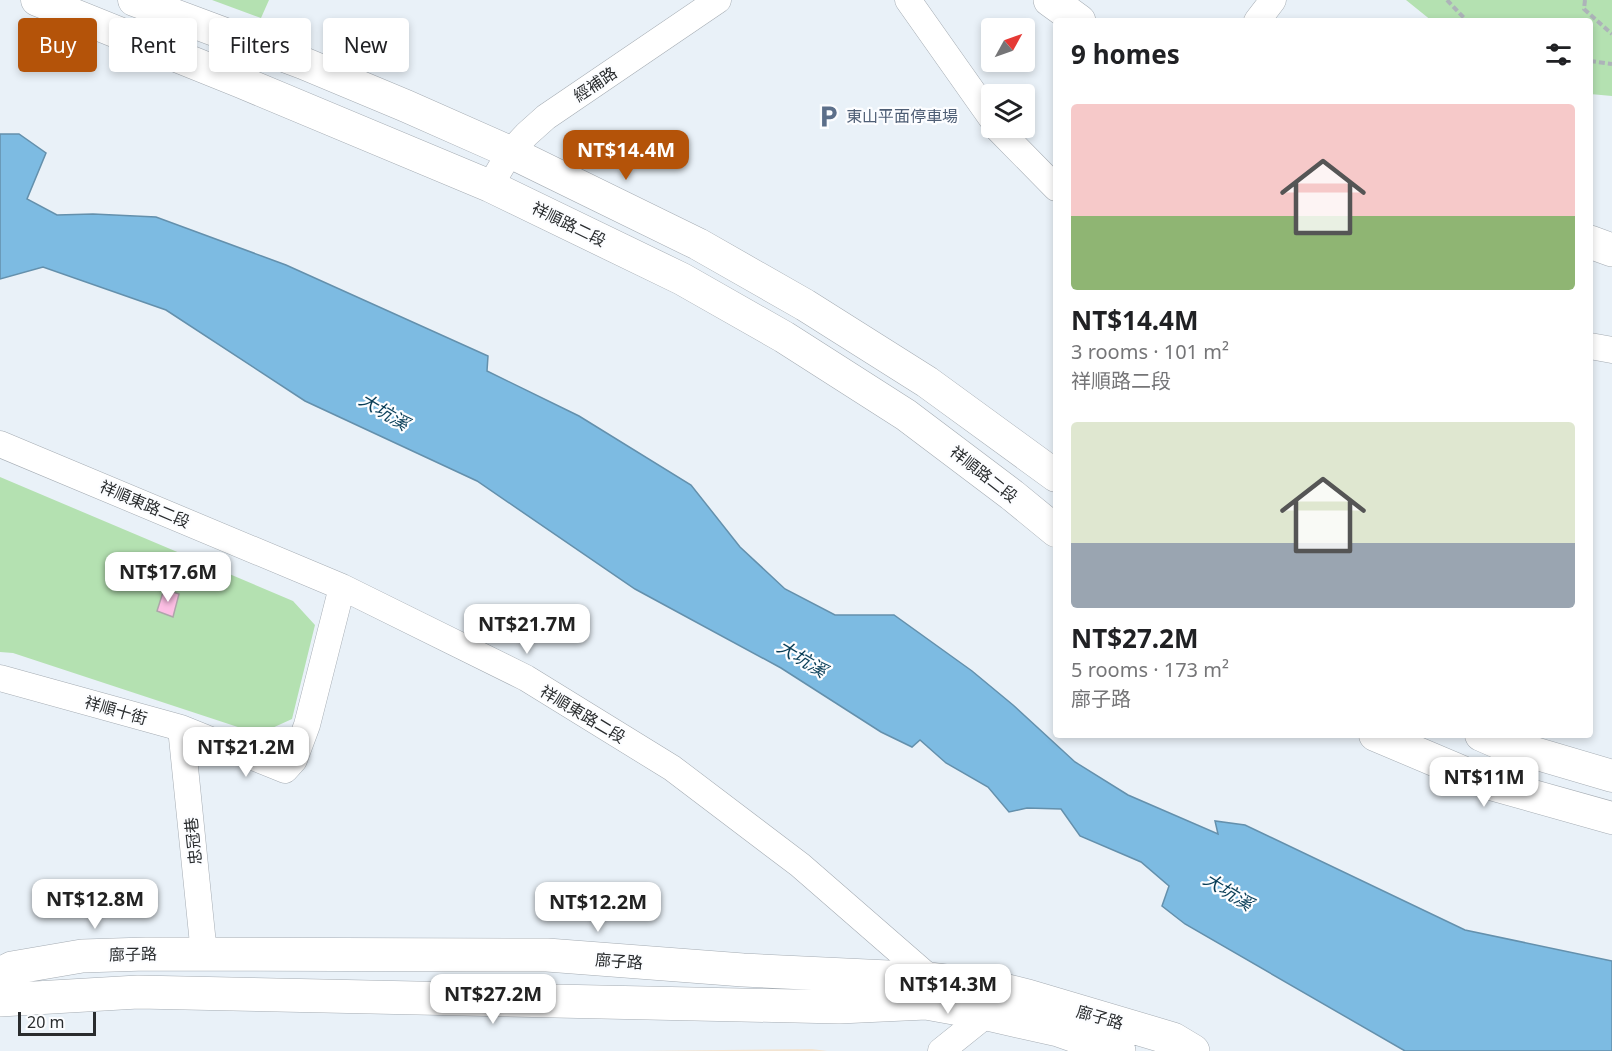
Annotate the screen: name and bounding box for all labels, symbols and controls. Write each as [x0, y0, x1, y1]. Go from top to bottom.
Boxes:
chip: Buy [18, 18, 97, 72]
chip: Rent [109, 18, 197, 72]
chip: Filters [209, 18, 311, 72]
chip: New [323, 18, 409, 72]
north arrow [981, 18, 1035, 72]
map controls [981, 18, 1035, 138]
text: 9 homes [1071, 36, 1180, 72]
icon: filters [1542, 38, 1575, 71]
street label: 經補路 [569, 61, 621, 107]
button: layers [981, 84, 1035, 138]
parking icon: 東山平面停車場 [815, 103, 841, 129]
place label: 東山平面停車場 [846, 105, 958, 127]
pin: NT$14.4M [564, 130, 688, 181]
text: NT$14.4M [577, 136, 675, 163]
icon: home [1269, 143, 1377, 251]
street label: 祥順路二段 [528, 197, 610, 251]
text: NT$14.4M [1071, 302, 1198, 338]
text: 3 rooms · 101 m² [1071, 338, 1229, 365]
text: 祥順路二段 [1071, 367, 1171, 394]
water label: 大坑溪 [355, 387, 416, 437]
street label: 祥順路二段 [946, 441, 1022, 507]
icon: home [1269, 461, 1377, 569]
street label: 祥順東路二段 [97, 475, 193, 533]
pin: NT$17.6M [106, 552, 230, 603]
text: NT$17.6M [119, 558, 217, 585]
pin: NT$21.7M [465, 604, 589, 655]
text: NT$21.7M [478, 610, 576, 637]
text: NT$27.2M [1071, 620, 1198, 656]
water label: 大坑溪 [773, 634, 834, 684]
text: 5 rooms · 173 m² [1071, 656, 1229, 683]
street label: 祥順東路二段 [536, 680, 630, 748]
text: 廍子路 [1071, 685, 1131, 712]
street label: 祥順十街 [82, 691, 150, 729]
pin: NT$21.2M [184, 727, 308, 778]
text: NT$21.2M [197, 733, 295, 760]
pin: NT$11M [1435, 757, 1533, 808]
text: NT$11M [1444, 763, 1524, 790]
street label: 忠冠巷 [180, 816, 206, 866]
water label: 大坑溪 [1199, 867, 1260, 917]
pin: NT$12.8M [33, 879, 157, 930]
pin: NT$12.2M [536, 882, 660, 933]
text: NT$12.8M [46, 885, 144, 912]
text: NT$12.2M [549, 888, 647, 915]
street label: 廍子路 [109, 943, 157, 965]
street label: 廍子路 [594, 948, 644, 974]
pin: NT$14.3M [886, 964, 1010, 1015]
text: NT$14.3M [899, 970, 997, 997]
pin: NT$27.2M [431, 974, 555, 1025]
text: NT$27.2M [444, 980, 542, 1007]
street label: 廍子路 [1074, 1000, 1126, 1034]
scale bar [18, 1009, 96, 1036]
text: 20 m [27, 1011, 64, 1033]

